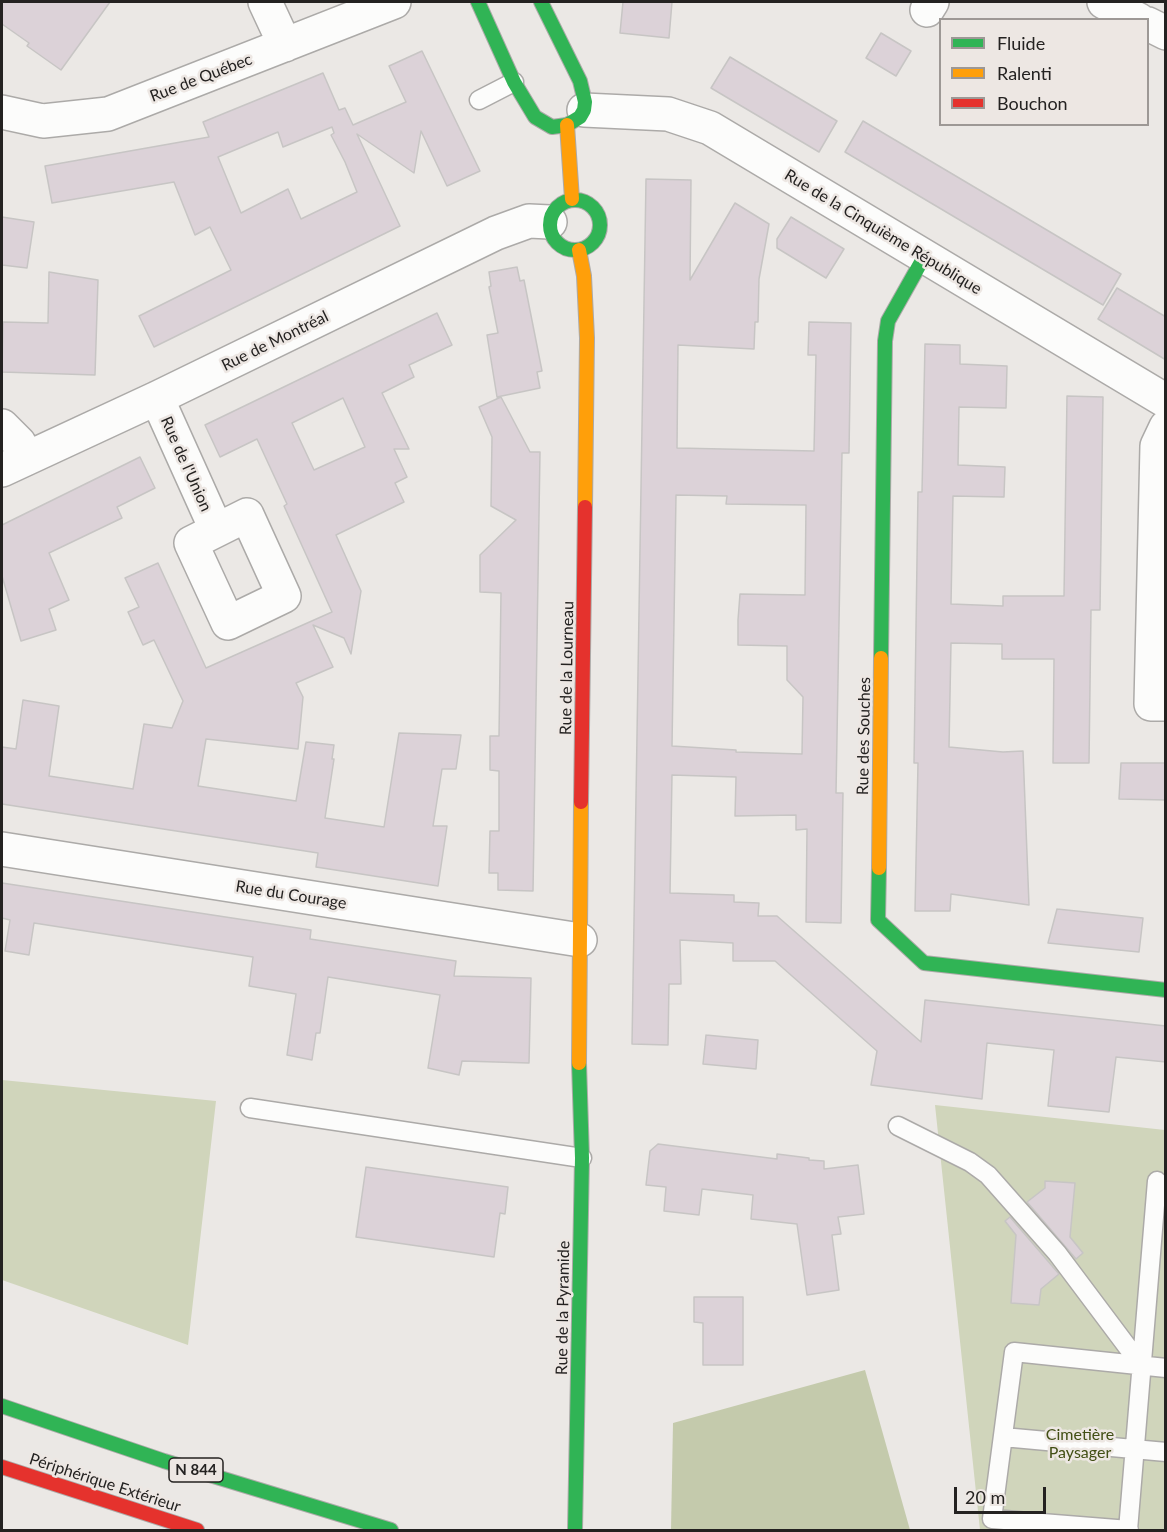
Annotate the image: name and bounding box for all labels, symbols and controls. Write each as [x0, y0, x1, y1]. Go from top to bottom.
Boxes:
legend [939, 18, 1149, 126]
text: Fluide [997, 32, 1045, 54]
street label: Rue de Québec [147, 50, 255, 106]
text: Ralenti [997, 62, 1052, 84]
text: Bouchon [997, 92, 1068, 114]
street label: Rue de la Cinquième République [781, 165, 985, 299]
street label: Rue de Montréal [218, 307, 332, 375]
street label: Rue de l'Union [156, 414, 216, 514]
street label: Rue de la Lourneau [556, 601, 578, 735]
street label: Rue des Souches [853, 677, 875, 795]
street label: Rue du Courage [234, 877, 348, 913]
street label: Rue de la Pyramide [552, 1241, 574, 1375]
park label: Cimetière Paysager [1046, 1425, 1114, 1463]
street label: Périphérique Extérieur [27, 1449, 183, 1517]
road number: N 844 [169, 1458, 223, 1482]
scale bar [957, 1475, 1048, 1513]
text: 20 m [965, 1486, 1005, 1508]

